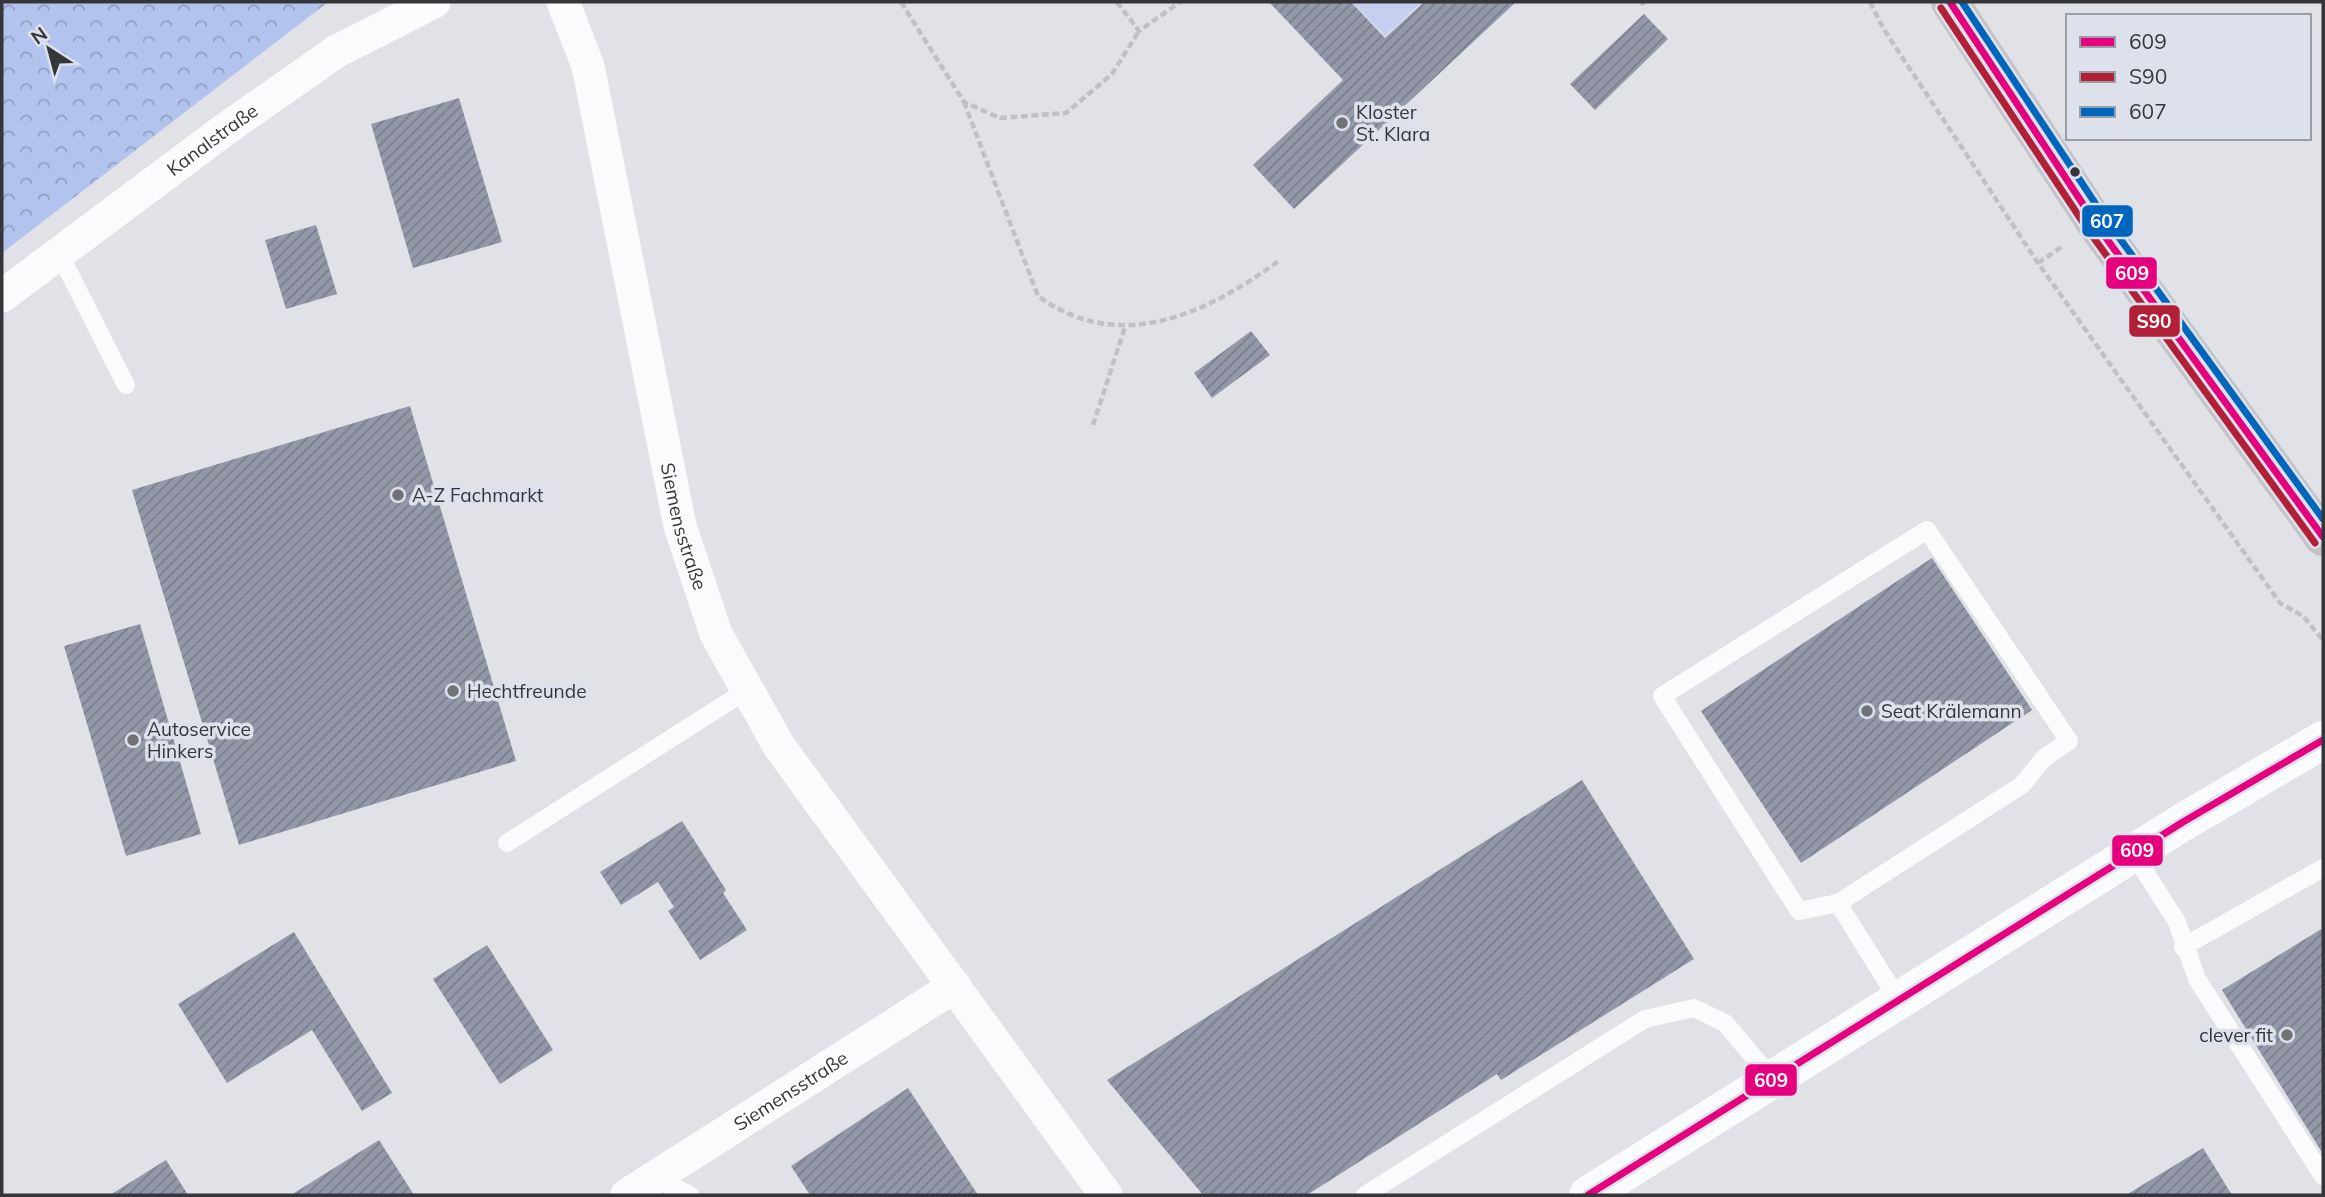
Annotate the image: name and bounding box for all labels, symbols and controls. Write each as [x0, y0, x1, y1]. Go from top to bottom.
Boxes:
north arrow [14, 14, 84, 84]
legend [2066, 14, 2311, 140]
text: N [26, 21, 52, 49]
text: 609 [2129, 28, 2167, 54]
text: S90 [2129, 63, 2167, 89]
street label: Kanalstraße [162, 98, 262, 181]
text: 607 [2129, 98, 2167, 124]
place label: Kloster St. Klara [1356, 100, 1430, 146]
marker: Kloster St. Klara [1334, 115, 1350, 131]
unlabelled marker [2068, 165, 2082, 179]
line badge: 607 [2081, 204, 2134, 238]
text: 607 [2090, 209, 2124, 233]
line badge: 609 [2105, 256, 2158, 290]
text: 609 [2115, 261, 2149, 285]
line badge: S90 [2128, 304, 2181, 338]
text: S90 [2136, 309, 2172, 333]
street label: Siemensstraße [656, 461, 712, 593]
place label: A-Z Fachmarkt [412, 483, 544, 507]
marker: A-Z Fachmarkt [390, 487, 406, 503]
place label: Hechtfreunde [467, 679, 586, 703]
marker: Hechtfreunde [445, 683, 461, 699]
place label: Seat Krälemann [1881, 699, 2022, 723]
marker: Seat Krälemann [1859, 703, 1875, 719]
place label: Autoservice Hinkers [147, 717, 251, 763]
marker: Autoservice Hinkers [125, 732, 141, 748]
line badge: 609 [2111, 834, 2164, 867]
text: 609 [2120, 838, 2154, 862]
place label: clever fit [2199, 1023, 2273, 1047]
marker: clever fit [2279, 1027, 2295, 1043]
street label: Siemensstraße [729, 1045, 852, 1136]
line badge: 609 [1744, 1063, 1798, 1097]
text: 609 [1754, 1068, 1788, 1092]

